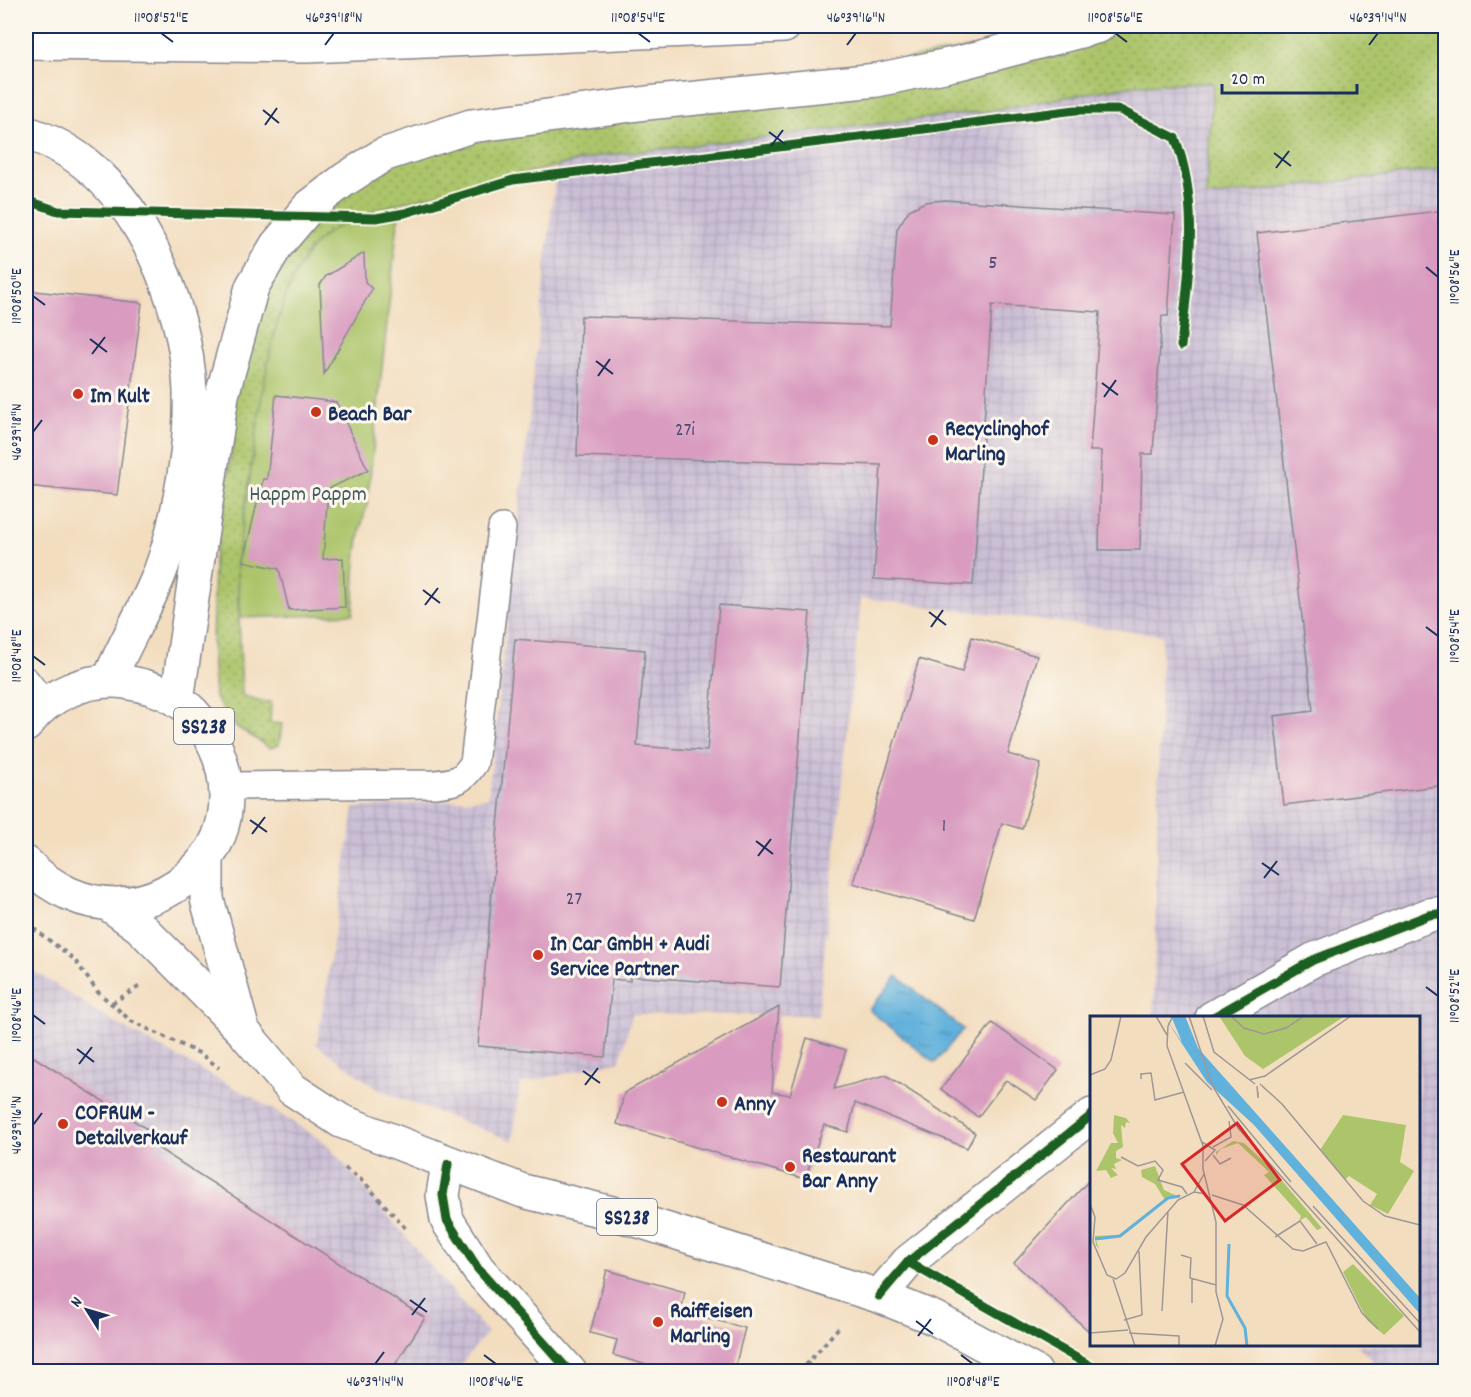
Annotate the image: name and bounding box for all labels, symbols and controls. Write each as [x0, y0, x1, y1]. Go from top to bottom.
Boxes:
text: 11°08'52"E [134, 8, 188, 30]
text: 46°39'18"N [306, 8, 362, 30]
text: 11°08'54"E [611, 8, 665, 30]
text: 46°39'16"N [827, 8, 885, 30]
text: 11°08'56"E [1088, 8, 1143, 30]
text: 46°39'14"N [1349, 8, 1407, 30]
scale bar [1222, 57, 1357, 95]
text: 20 m [1231, 68, 1265, 93]
text: 11°08'56"E [1445, 249, 1467, 304]
house number: 5 [988, 250, 998, 278]
text: 11°08'50"E [7, 268, 29, 324]
place label: Im Kult [90, 382, 151, 413]
marker: Im Kult [71, 387, 85, 401]
place label: Beach Bar [328, 400, 412, 431]
text: 46°39'18"N [7, 404, 29, 460]
marker: Beach Bar [309, 405, 323, 419]
place label: Recyclinghof Marling [945, 415, 1050, 471]
house number: 27i [675, 417, 695, 445]
marker: Recyclinghof Marling [926, 433, 940, 447]
park label: Happm Pappm [249, 480, 367, 511]
text: 11°08'54"E [1445, 609, 1467, 663]
text: 11°08'48"E [7, 629, 29, 682]
road number: SS238 [174, 708, 234, 744]
house number: 1 [942, 813, 946, 841]
house number: 27 [566, 886, 582, 914]
place label: In Car GmbH + Audi Service Partner [550, 930, 709, 986]
marker: In Car GmbH + Audi Service Partner [531, 948, 545, 962]
text: 11°08'52"E [1445, 969, 1467, 1023]
text: 11°08'46"E [7, 988, 29, 1042]
inset map [1090, 1016, 1420, 1346]
place label: Anny [734, 1090, 776, 1121]
marker: Anny [715, 1095, 729, 1109]
text: 46°39'16"N [7, 1096, 29, 1154]
place label: COFRUM - Detailverkauf [75, 1099, 189, 1155]
marker: COFRUM - Detailverkauf [56, 1117, 70, 1131]
place label: Restaurant Bar Anny [802, 1142, 897, 1198]
marker: Restaurant Bar Anny [783, 1160, 797, 1174]
road number: SS238 [597, 1199, 657, 1235]
north arrow [57, 1280, 117, 1340]
text: N [65, 1292, 89, 1313]
place label: Raiffeisen Marling [670, 1297, 753, 1353]
marker: Raiffeisen Marling [651, 1315, 665, 1329]
text: 46°39'14"N [346, 1372, 404, 1394]
text: 11°08'46"E [469, 1372, 523, 1394]
text: 11°08'48"E [947, 1372, 1000, 1394]

